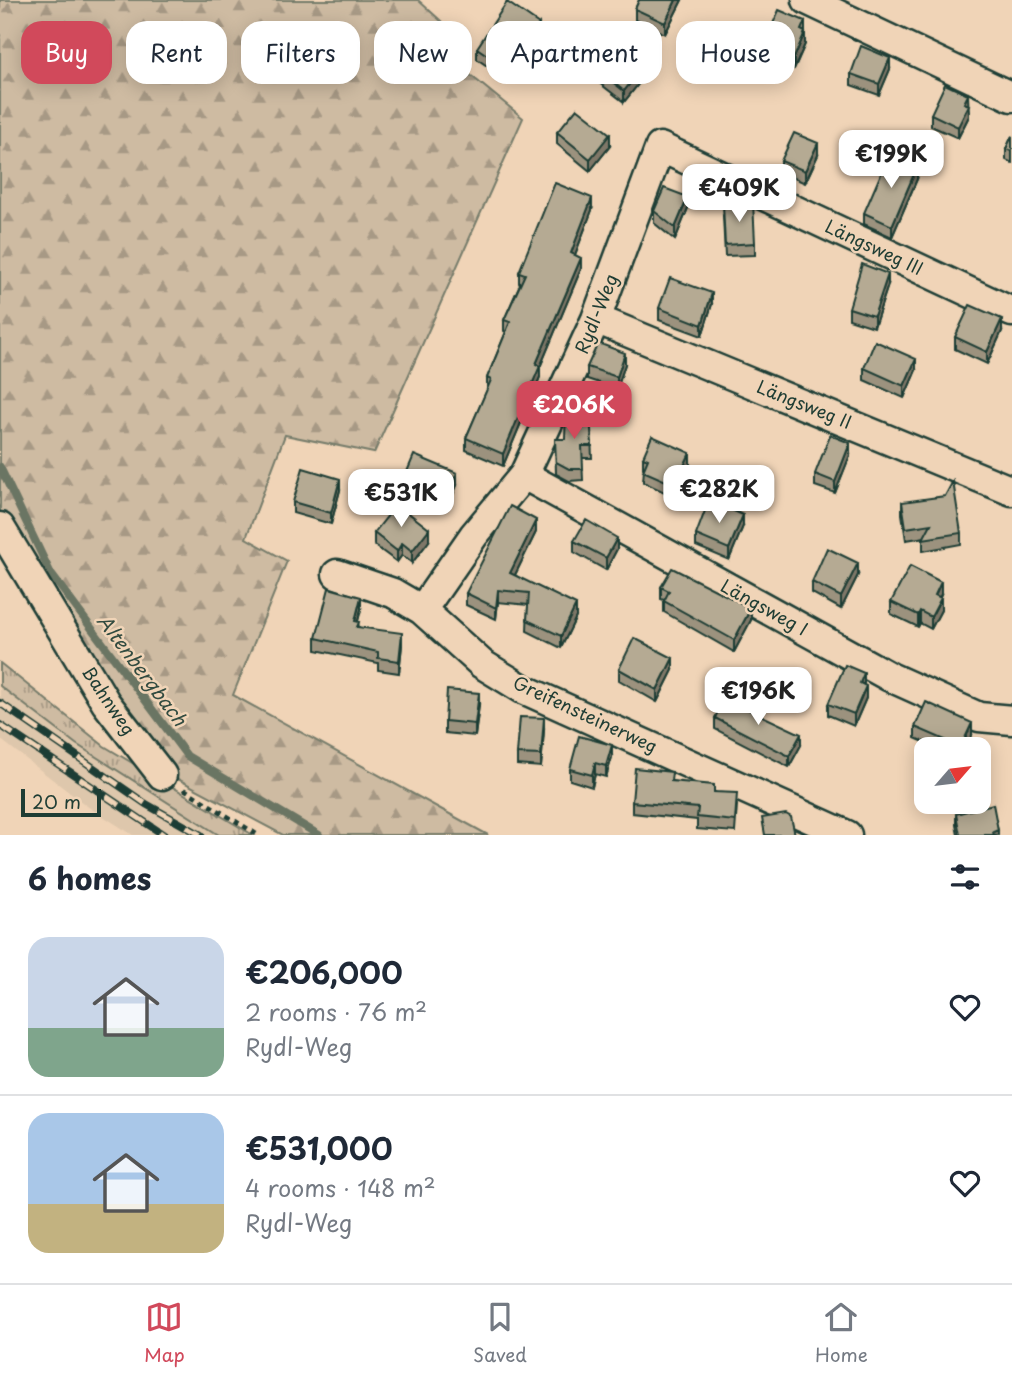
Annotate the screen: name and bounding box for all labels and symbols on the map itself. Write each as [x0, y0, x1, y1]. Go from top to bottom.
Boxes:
pin: €199K [842, 130, 940, 190]
pin: €409K [690, 164, 788, 224]
street label: Längsweg III [821, 212, 928, 281]
street label: Rydl-Weg [567, 269, 624, 357]
street label: Längsweg II [753, 372, 856, 435]
pin: €206K [525, 382, 623, 441]
pin: €282K [670, 466, 768, 525]
pin: €531K [352, 470, 450, 529]
street label: Längsweg I [716, 572, 813, 642]
water label: Altenbergbach [91, 608, 195, 732]
street label: Bahnweg [76, 660, 142, 740]
street label: Greifensteinerweg [509, 668, 662, 759]
pin: €196K [709, 668, 807, 727]
north arrow [914, 737, 990, 814]
scale bar [21, 786, 102, 818]

